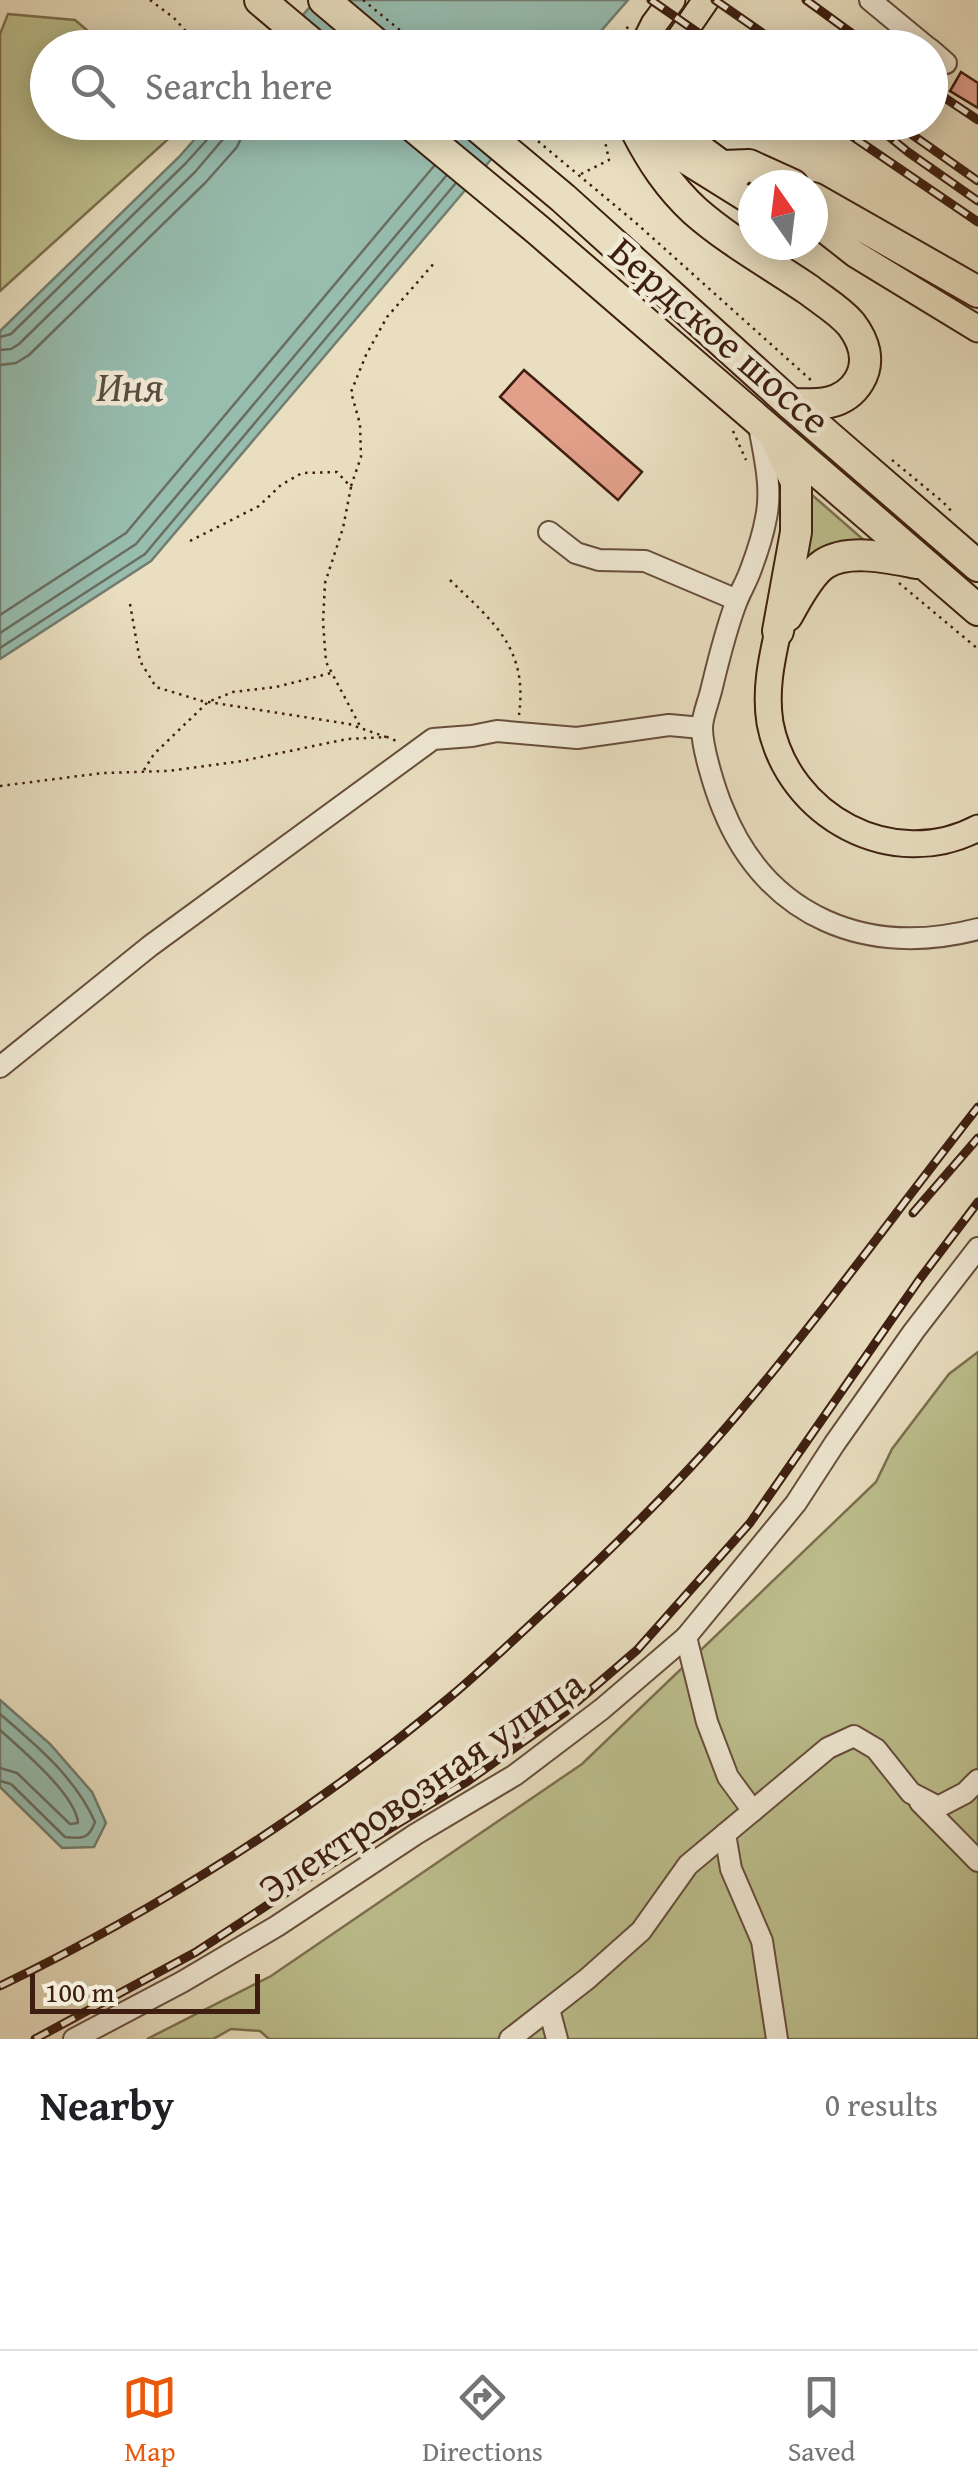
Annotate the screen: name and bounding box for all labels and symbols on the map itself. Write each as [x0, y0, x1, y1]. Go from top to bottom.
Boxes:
north arrow [738, 170, 828, 260]
street label: Бердское шоссе [597, 222, 844, 448]
water label: Иня [96, 355, 164, 416]
street label: Электровозная улица [246, 1654, 596, 1917]
scale bar [30, 1969, 260, 2014]

